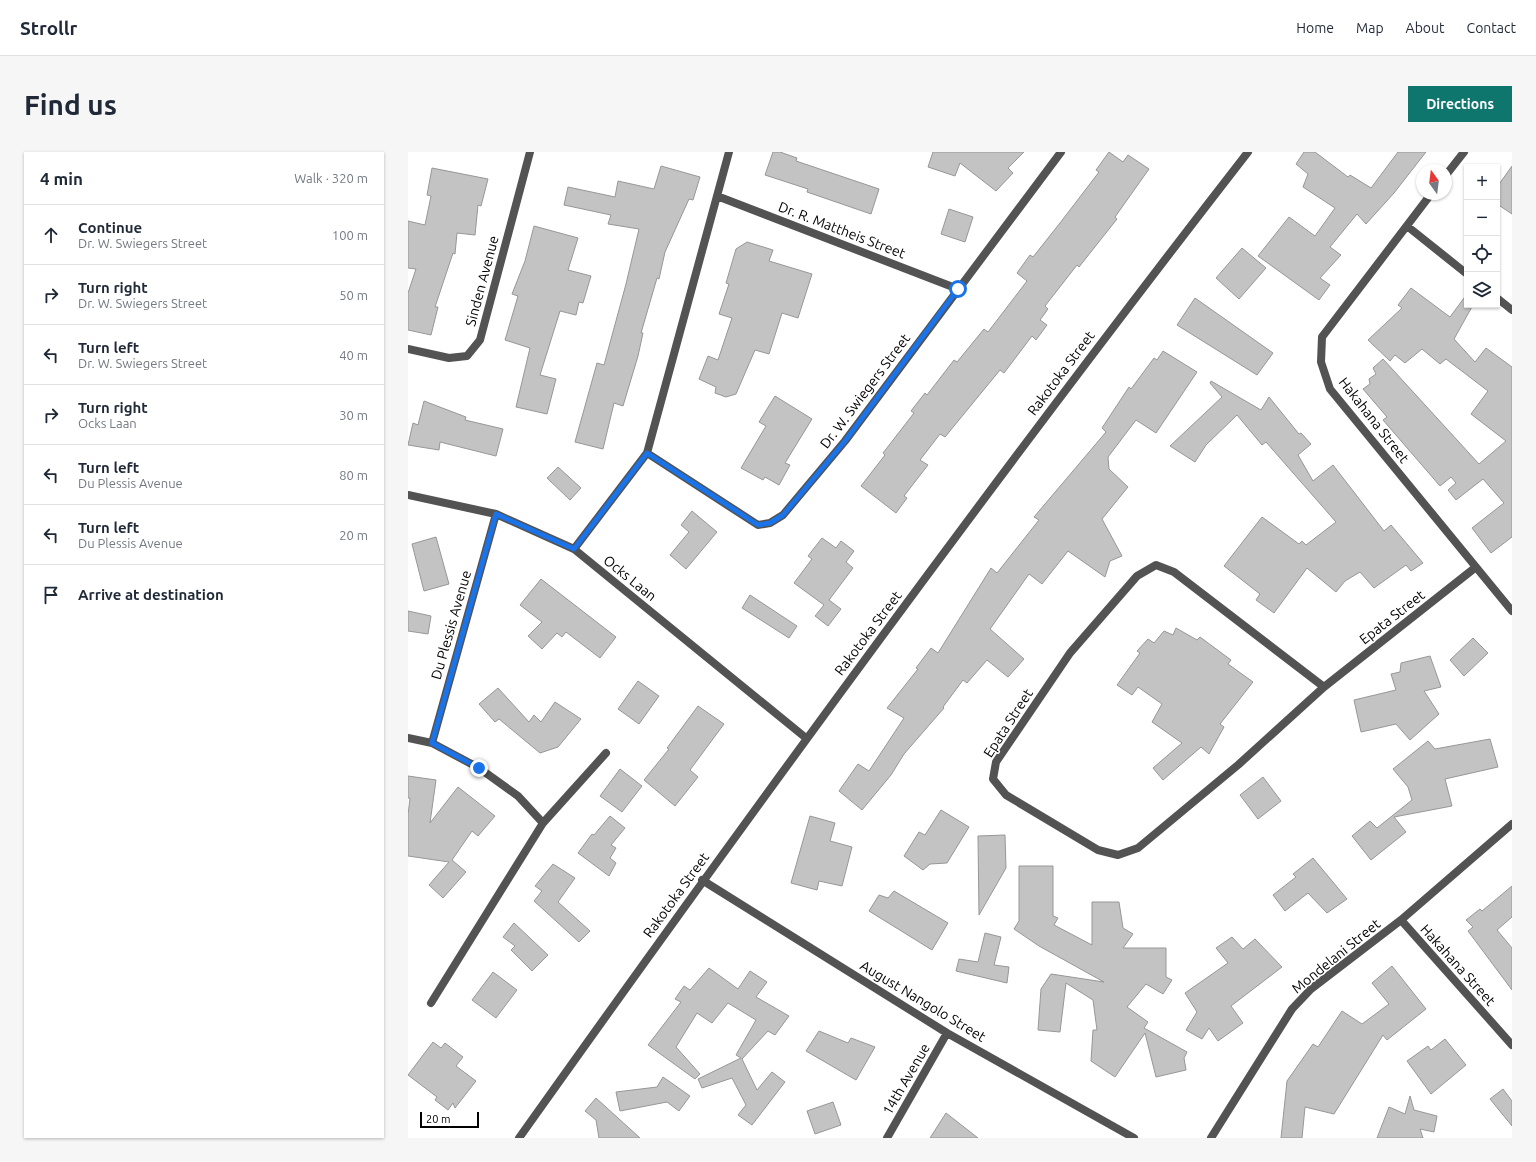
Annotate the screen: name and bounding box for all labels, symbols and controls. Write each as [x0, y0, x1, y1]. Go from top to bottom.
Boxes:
text: Strollr [20, 17, 77, 39]
text: Home [1296, 20, 1334, 36]
text: Map [1356, 20, 1384, 36]
text: About [1406, 20, 1445, 36]
text: Contact [1467, 20, 1516, 36]
button: Directions [1408, 86, 1512, 122]
text: Find us [24, 89, 117, 120]
north arrow [1416, 164, 1452, 200]
map controls [1464, 164, 1500, 308]
button: + [1464, 164, 1500, 200]
text: 4 min [40, 169, 83, 188]
text: Walk · 320 m [294, 171, 368, 185]
street label: Dr. R. Mattheis Street [776, 198, 908, 262]
button: − [1464, 200, 1500, 236]
text: Continue [78, 219, 142, 236]
icon: ahead [40, 224, 62, 246]
text: 100 m [332, 228, 368, 242]
street label: Sinden Avenue [462, 234, 502, 328]
text: Dr. W. Swiegers Street [78, 236, 207, 250]
button: locate [1464, 236, 1500, 272]
button: layers [1464, 272, 1500, 308]
text: Turn right [78, 279, 148, 296]
route start [949, 280, 967, 298]
icon: right [40, 284, 62, 306]
text: 50 m [339, 288, 368, 302]
text: Dr. W. Swiegers Street [78, 296, 207, 310]
street label: Rakotoka Street [1024, 327, 1098, 418]
street label: Dr. W. Swiegers Street [817, 330, 914, 451]
text: Turn left [78, 339, 139, 356]
icon: left [40, 344, 62, 366]
text: 40 m [339, 348, 368, 362]
text: Dr. W. Swiegers Street [78, 356, 207, 370]
street label: Hakahana Street [1336, 374, 1413, 466]
text: Turn right [78, 399, 148, 416]
icon: right [40, 404, 62, 426]
text: 30 m [339, 408, 368, 422]
text: Ocks Laan [78, 416, 137, 430]
text: Turn left [78, 459, 139, 476]
icon: left [40, 464, 62, 486]
text: 80 m [339, 468, 368, 482]
text: Du Plessis Avenue [78, 476, 183, 490]
text: Turn left [78, 519, 139, 536]
icon: left [40, 524, 62, 546]
text: 20 m [339, 528, 368, 542]
text: Du Plessis Avenue [78, 536, 183, 550]
street label: Ocks Laan [600, 552, 660, 604]
street label: Du Plessis Avenue [428, 569, 474, 681]
icon: arrive [40, 584, 62, 606]
text: Arrive at destination [78, 586, 224, 603]
street label: Epata Street [1356, 586, 1428, 647]
street label: Rakotoka Street [831, 587, 905, 678]
street label: Epata Street [980, 685, 1036, 760]
route end [470, 759, 488, 777]
street label: Rakotoka Street [640, 849, 712, 941]
street label: Mondelani Street [1289, 915, 1384, 996]
street label: Hakahana Street [1417, 921, 1499, 1009]
street label: August Nangolo Street [857, 957, 989, 1045]
street label: 14th Avenue [879, 1041, 933, 1117]
scale bar [420, 1110, 479, 1129]
text: 20 m [426, 1113, 450, 1125]

